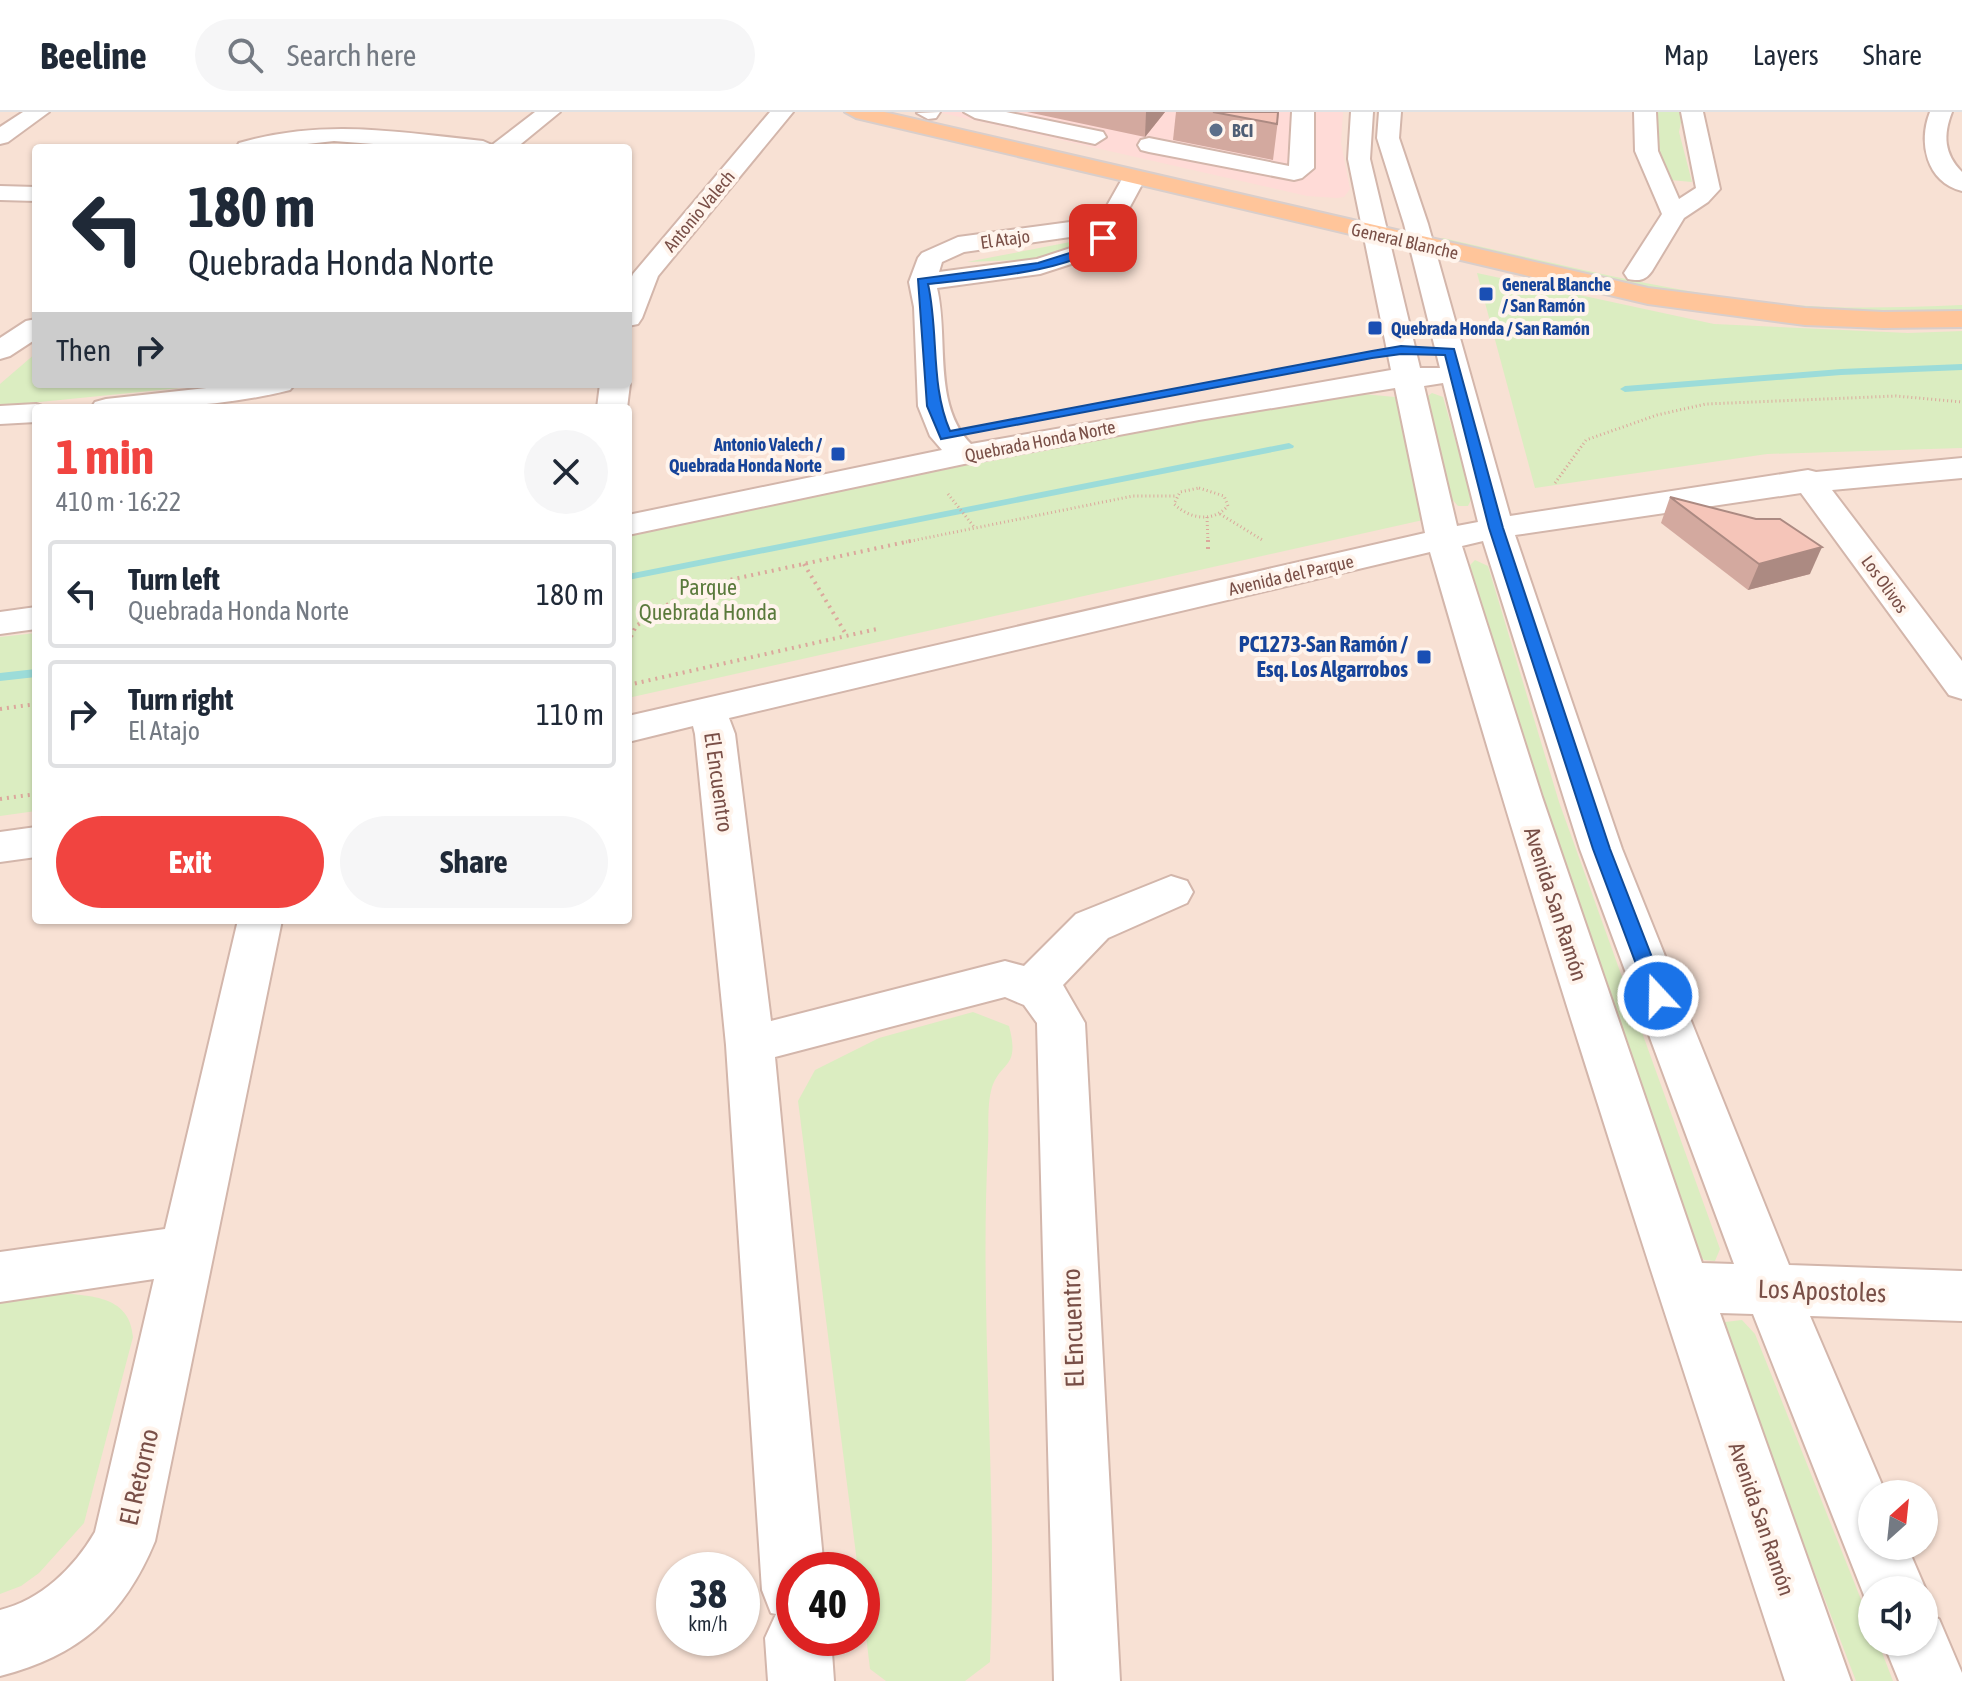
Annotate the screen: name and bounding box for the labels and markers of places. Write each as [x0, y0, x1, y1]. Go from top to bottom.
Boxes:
place label: BCI [1232, 120, 1253, 141]
marker: BCI [1207, 121, 1225, 139]
pin [1069, 204, 1137, 272]
place label: General Blanche / San Ramón [1502, 274, 1611, 316]
marker: General Blanche / San Ramón [1477, 285, 1495, 303]
place label: Quebrada Honda / San Ramón [1391, 318, 1590, 339]
marker: Quebrada Honda / San Ramón [1366, 319, 1384, 337]
place label: Antonio Valech / Quebrada Honda Norte [669, 434, 823, 476]
marker: Antonio Valech / Quebrada Honda Norte [829, 445, 847, 463]
place label: PC1273-San Ramón / Esq. Los Algarrobos [1239, 631, 1409, 682]
marker: PC1273-San Ramón / Esq. Los Algarrobos [1415, 648, 1433, 666]

